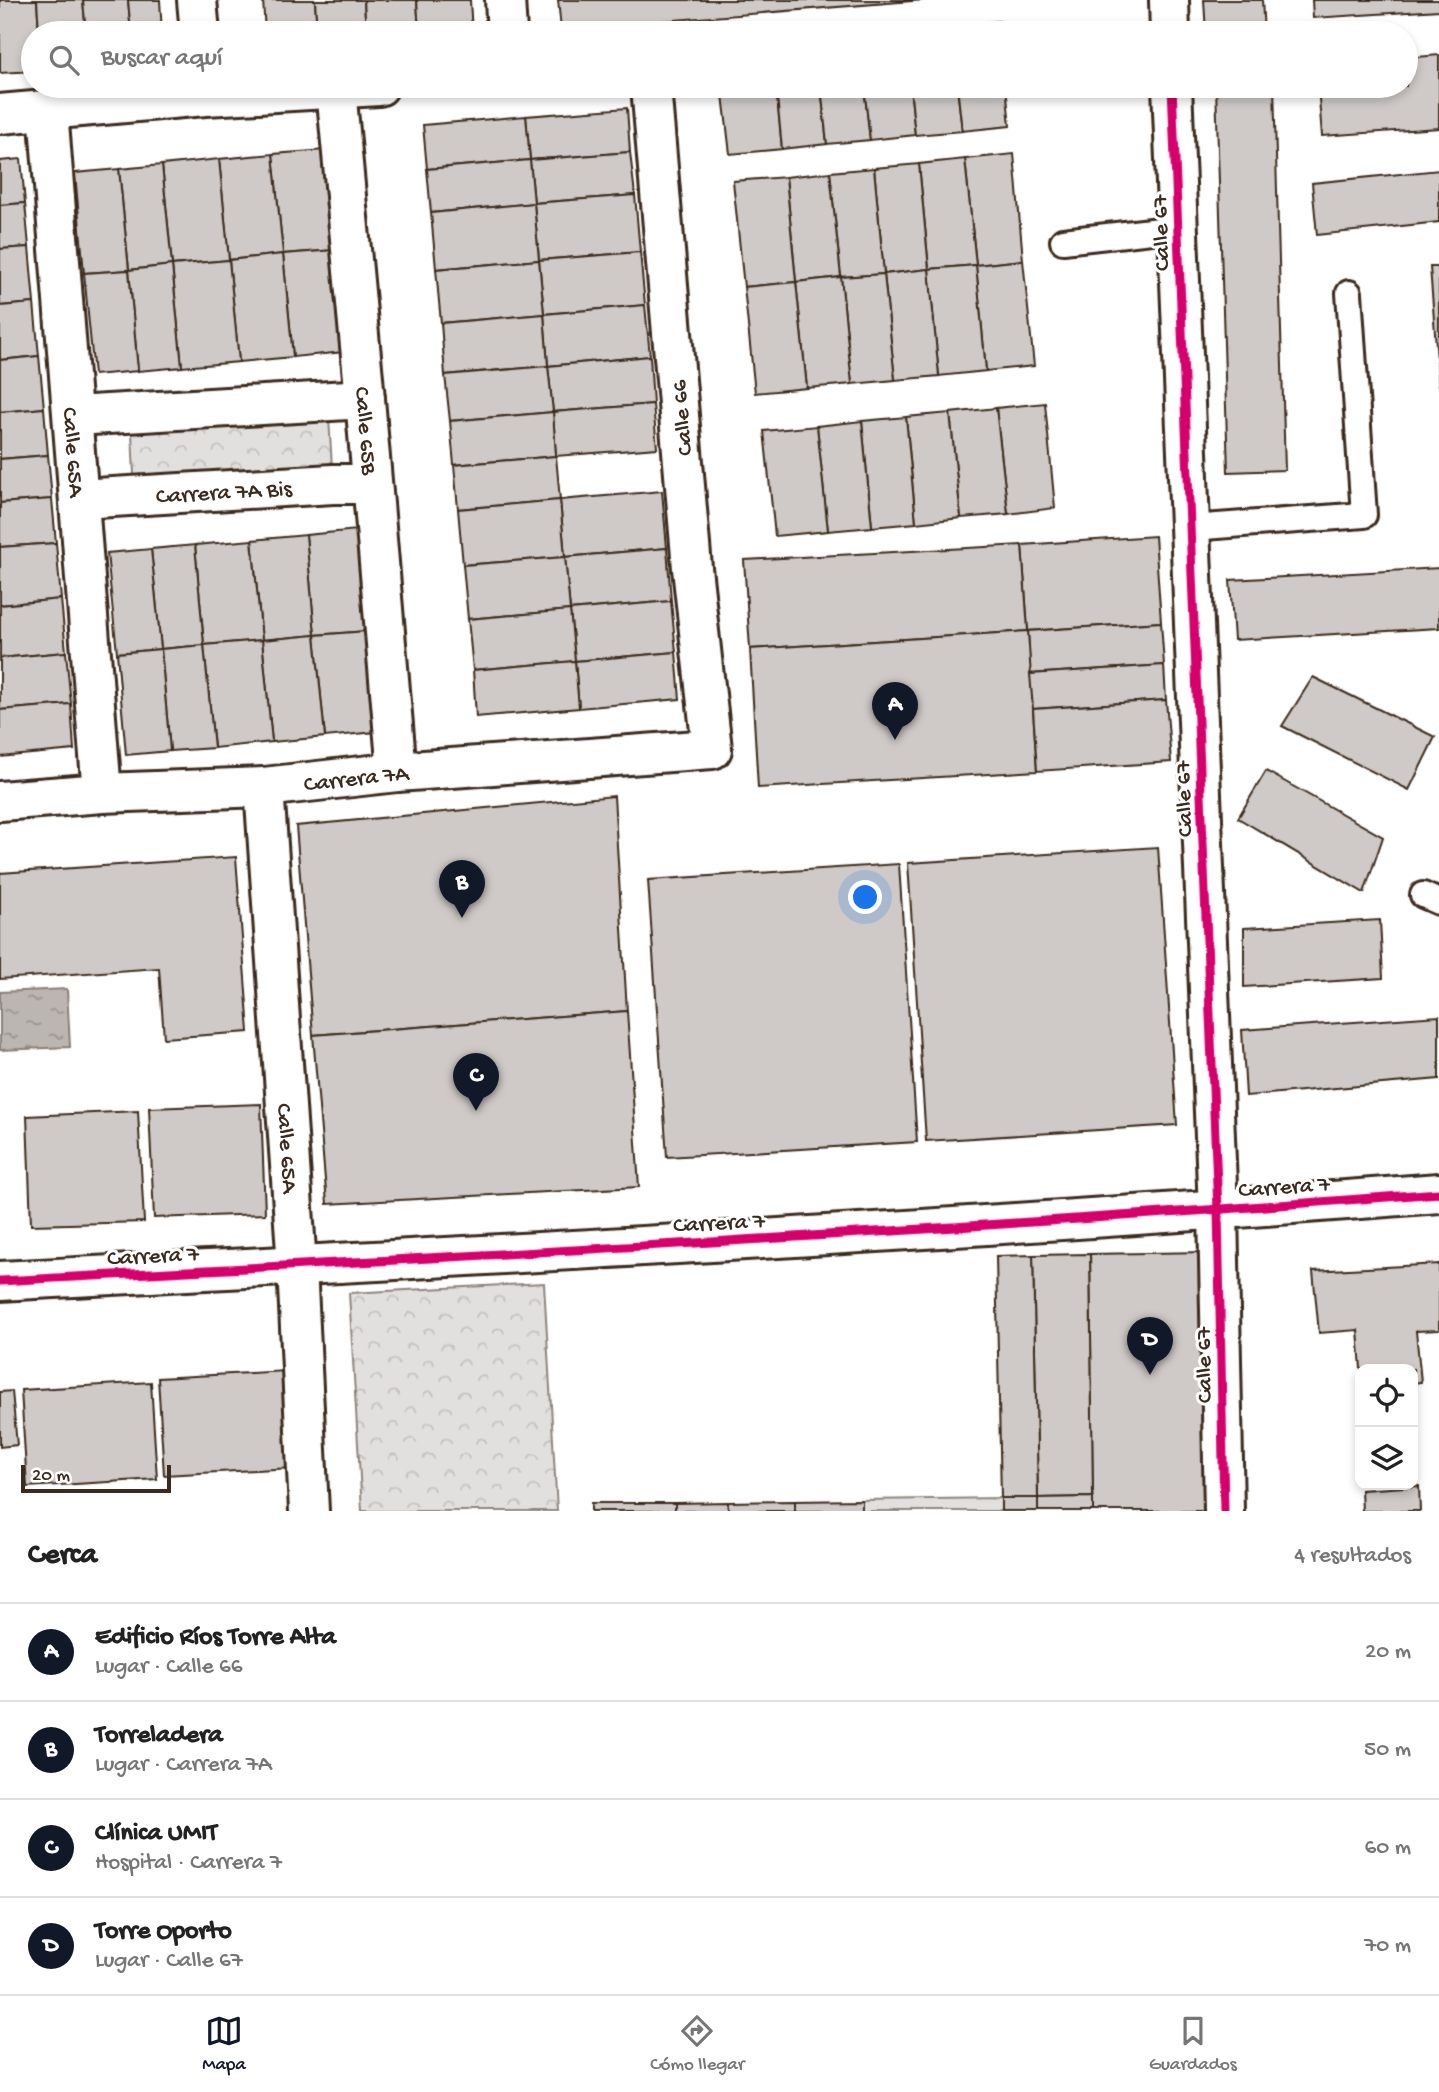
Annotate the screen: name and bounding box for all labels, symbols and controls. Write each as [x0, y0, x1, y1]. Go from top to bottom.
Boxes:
search box [21, 21, 1418, 98]
icon: search [45, 41, 83, 79]
text: Buscar aquí [101, 44, 223, 75]
street label: Calle 67 [1148, 193, 1177, 271]
street label: Calle 66 [667, 378, 700, 457]
street label: Calle 65B [347, 386, 382, 477]
street label: Calle 65A [55, 406, 89, 500]
street label: Carrera 7A Bis [155, 476, 293, 511]
pin: A [872, 682, 918, 740]
street label: Calle 67 [1171, 759, 1200, 837]
street label: Carrera 7A [303, 761, 411, 799]
pin: B [439, 860, 485, 918]
your location [848, 880, 882, 914]
pin: C [453, 1053, 499, 1111]
street label: Calle 65A [269, 1103, 302, 1196]
street label: Carrera 7 [1238, 1172, 1332, 1205]
street label: Carrera 7 [673, 1209, 767, 1240]
street label: Carrera 7 [107, 1242, 201, 1273]
pin: D [1127, 1317, 1173, 1375]
street label: Calle 67 [1191, 1326, 1220, 1403]
map controls [1355, 1364, 1418, 1490]
button: locate [1355, 1364, 1418, 1427]
button: layers [1355, 1427, 1418, 1490]
scale bar [21, 1462, 172, 1494]
text: 20 m [32, 1465, 70, 1488]
text: Cerca [28, 1539, 97, 1574]
text: 4 resultados [1294, 1543, 1411, 1570]
text: Edificio Ríos Torre Alta [95, 1623, 336, 1654]
text: A [44, 1639, 58, 1666]
text: 20 m [1365, 1639, 1411, 1666]
text: Lugar · Calle 66 [95, 1654, 242, 1681]
text: Torreladera [95, 1721, 223, 1752]
text: B [45, 1737, 57, 1764]
text: 50 m [1364, 1737, 1411, 1764]
text: Lugar · Carrera 7A [95, 1752, 272, 1779]
text: Clínica UMIT [95, 1819, 217, 1850]
text: C [45, 1835, 57, 1862]
text: 60 m [1365, 1835, 1411, 1862]
text: Hospital · Carrera 7 [95, 1850, 282, 1877]
text: Torre Oporto [95, 1917, 232, 1948]
text: D [44, 1933, 59, 1960]
text: 70 m [1364, 1933, 1411, 1960]
text: Lugar · Calle 67 [95, 1948, 243, 1975]
tab: Mapa [202, 2012, 246, 2077]
tab: Cómo llegar [650, 2012, 745, 2077]
tab: Guardados [1149, 2012, 1237, 2077]

